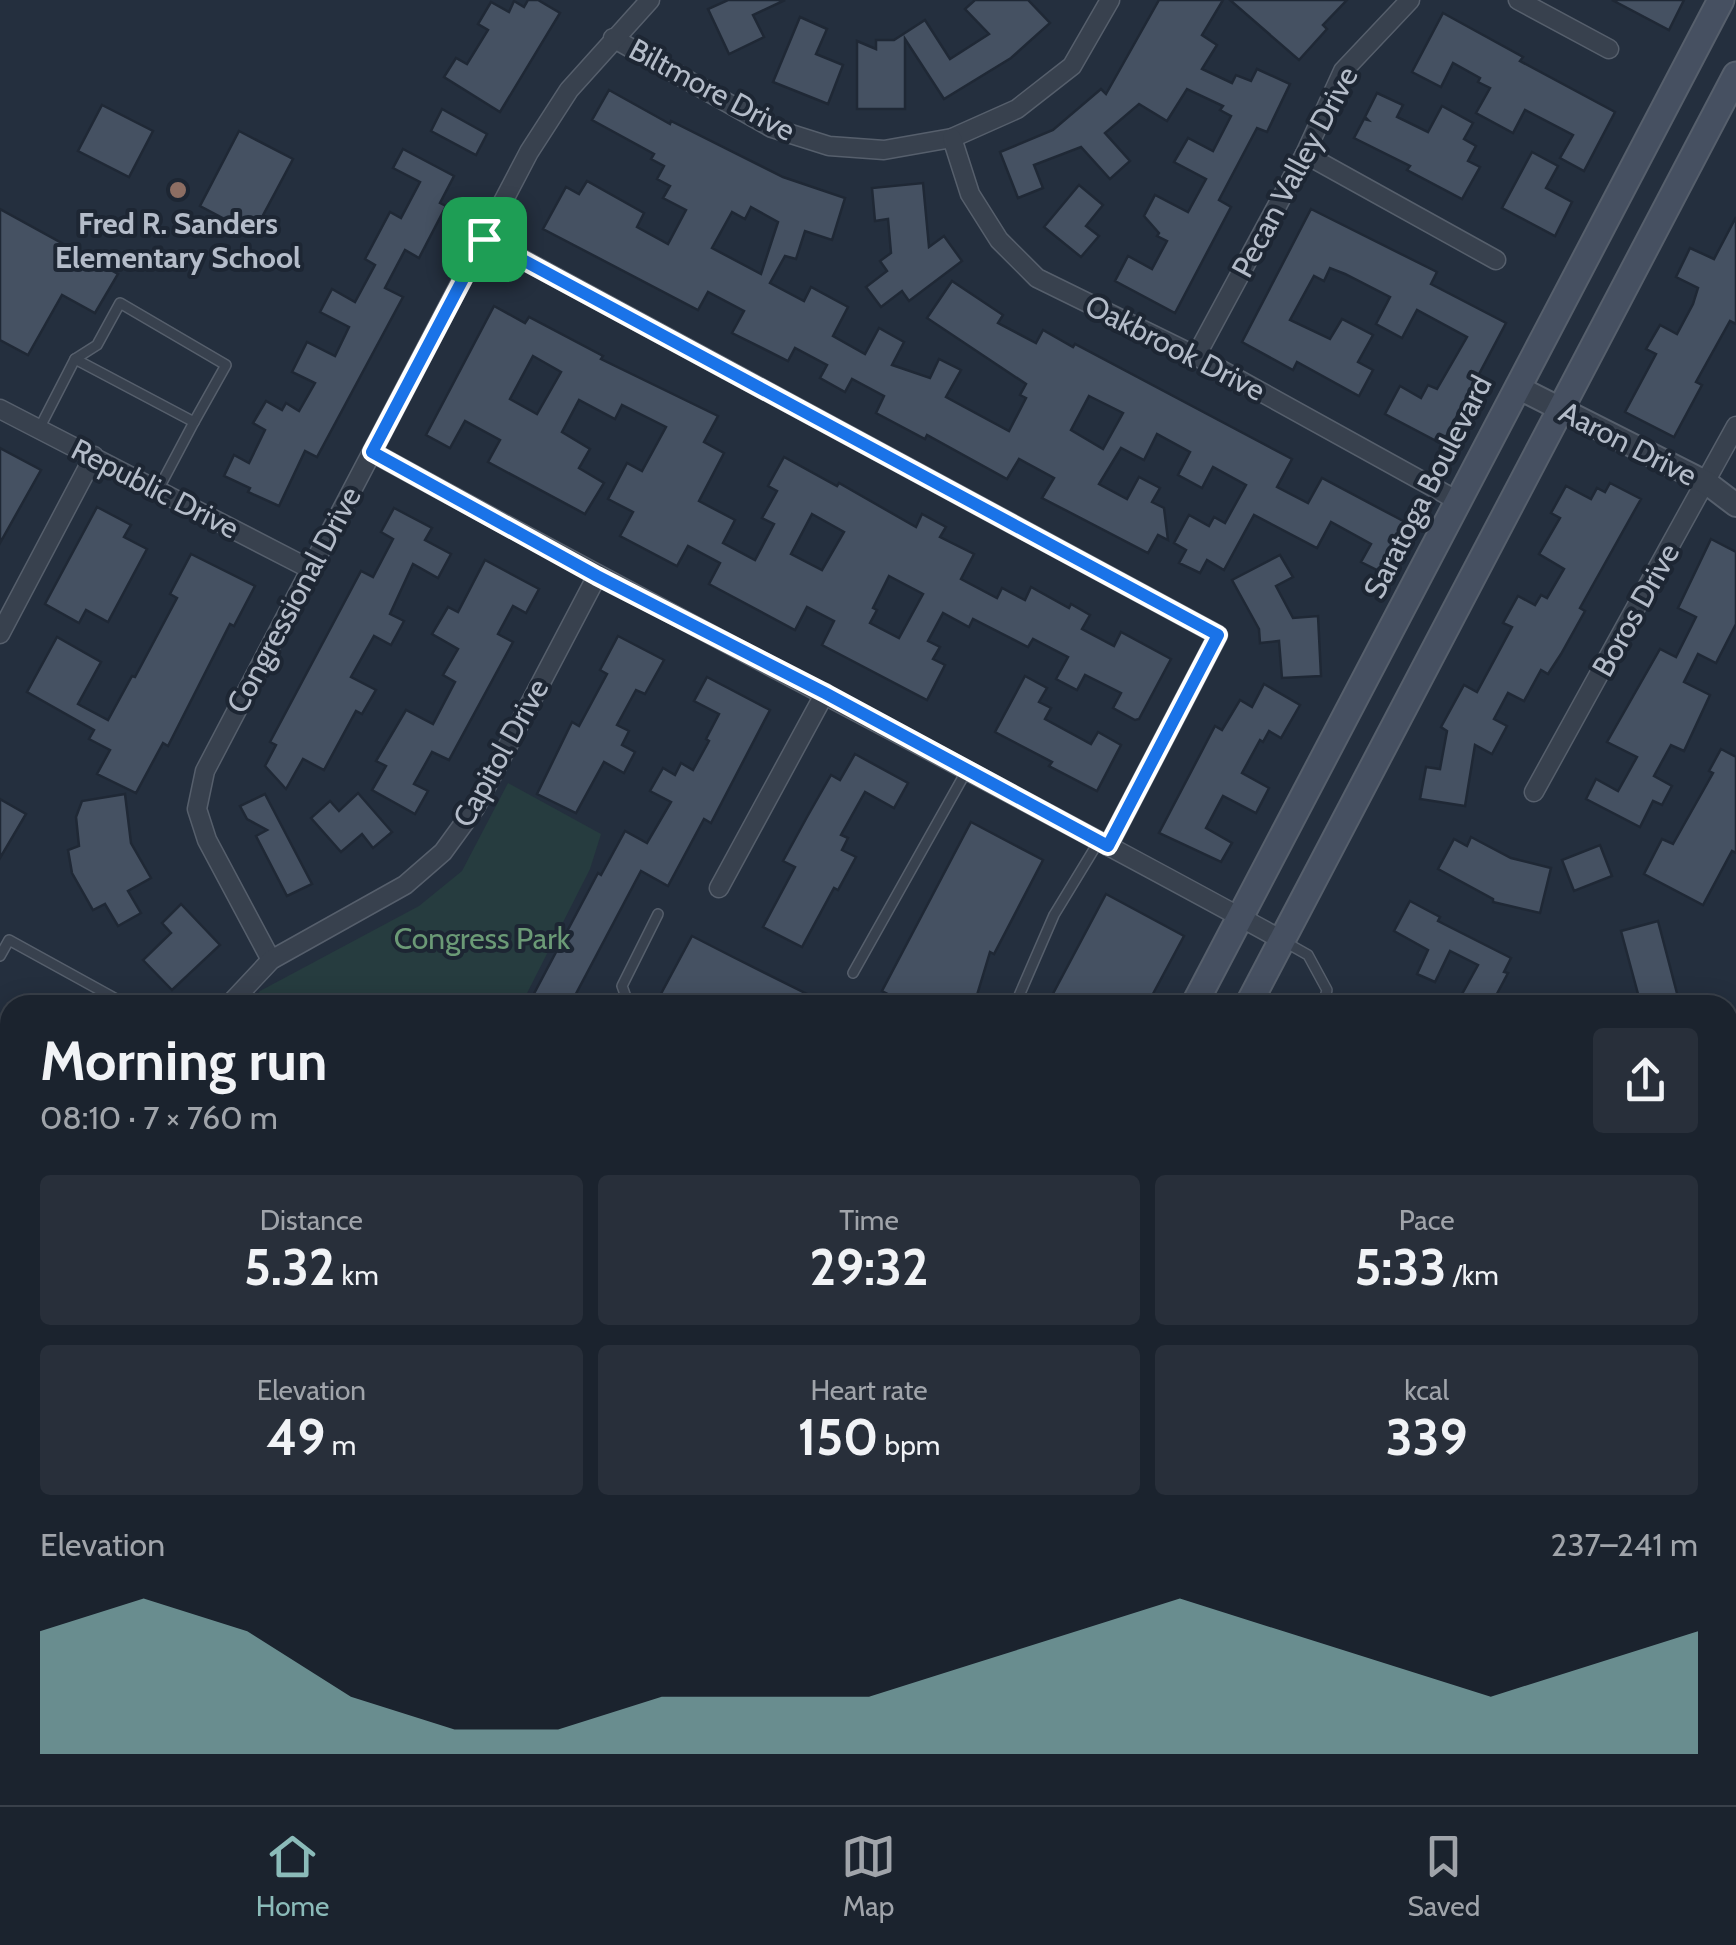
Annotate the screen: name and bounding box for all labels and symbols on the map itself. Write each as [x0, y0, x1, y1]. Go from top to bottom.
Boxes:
street label: Biltmore Drive [623, 30, 801, 149]
street label: Pecan Valley Drive [1223, 60, 1366, 284]
marker: Fred R. Sanders Elementary School [167, 179, 189, 201]
pin [442, 197, 527, 282]
place label: Fred R. Sanders Elementary School [55, 205, 301, 276]
street label: Oakbrook Drive [1079, 286, 1271, 409]
street label: Saratoga Boulevard [1355, 369, 1500, 604]
street label: Aaron Drive [1553, 393, 1703, 494]
street label: Republic Drive [65, 431, 245, 547]
street label: Congressional Drive [218, 480, 369, 719]
street label: Boros Drive [1584, 537, 1687, 683]
street label: Capitol Drive [445, 672, 556, 833]
park label: Congress Park [394, 920, 571, 957]

